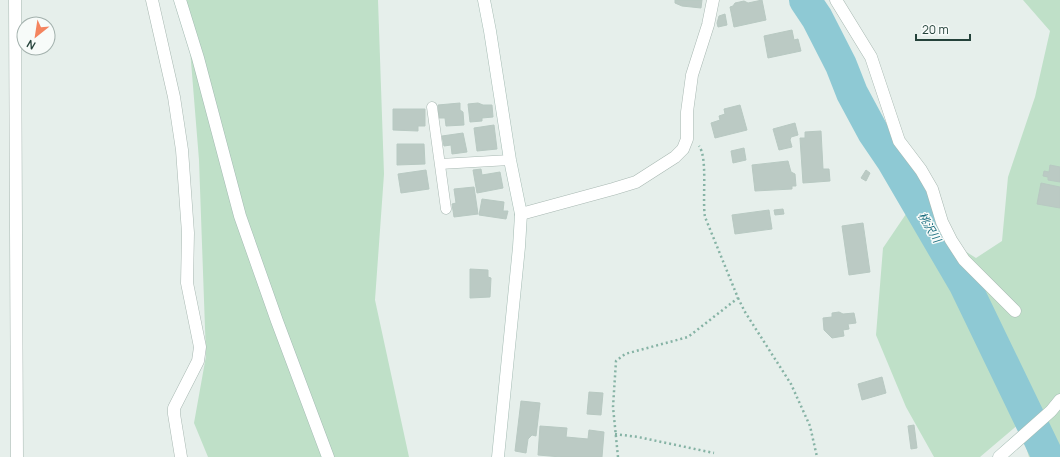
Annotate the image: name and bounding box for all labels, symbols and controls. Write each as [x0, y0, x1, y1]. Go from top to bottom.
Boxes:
north arrow [16, 16, 56, 56]
scale bar [916, 16, 970, 42]
text: 20 m [922, 21, 949, 38]
text: N [23, 37, 38, 54]
water label: 桃沢川 [915, 209, 945, 246]

